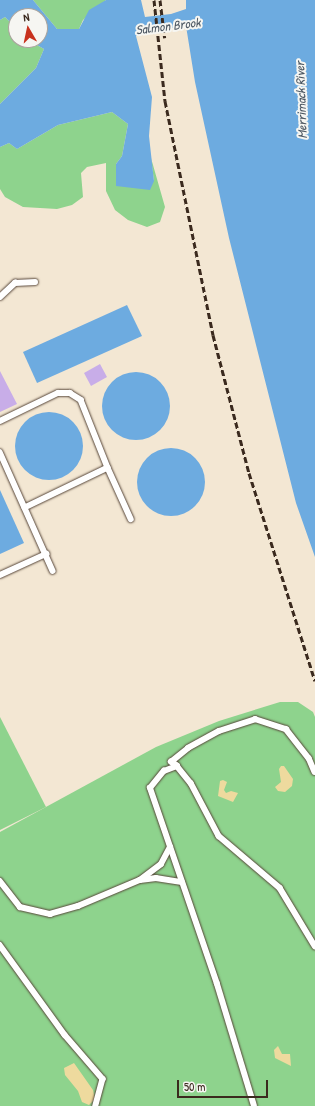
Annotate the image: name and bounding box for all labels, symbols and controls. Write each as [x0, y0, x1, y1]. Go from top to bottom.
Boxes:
north arrow [8, 8, 48, 48]
text: N [22, 10, 30, 25]
water label: Salmon Brook [135, 14, 201, 38]
water label: Merrimack River [292, 61, 310, 139]
scale bar [179, 1072, 270, 1098]
text: 50 m [184, 1078, 205, 1095]

